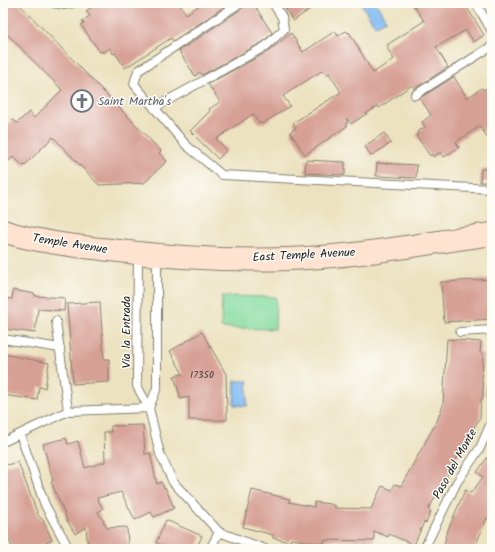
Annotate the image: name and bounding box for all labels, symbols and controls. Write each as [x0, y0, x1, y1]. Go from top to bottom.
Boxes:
church icon: Saint Martha's [69, 88, 95, 114]
place label: Saint Martha's [98, 92, 171, 111]
street label: Temple Avenue [31, 229, 109, 259]
street label: East Temple Avenue [252, 243, 356, 267]
street label: Via la Entrada [117, 295, 136, 368]
house number: 17350 [190, 367, 214, 383]
street label: Paso del Monte [428, 425, 483, 503]

